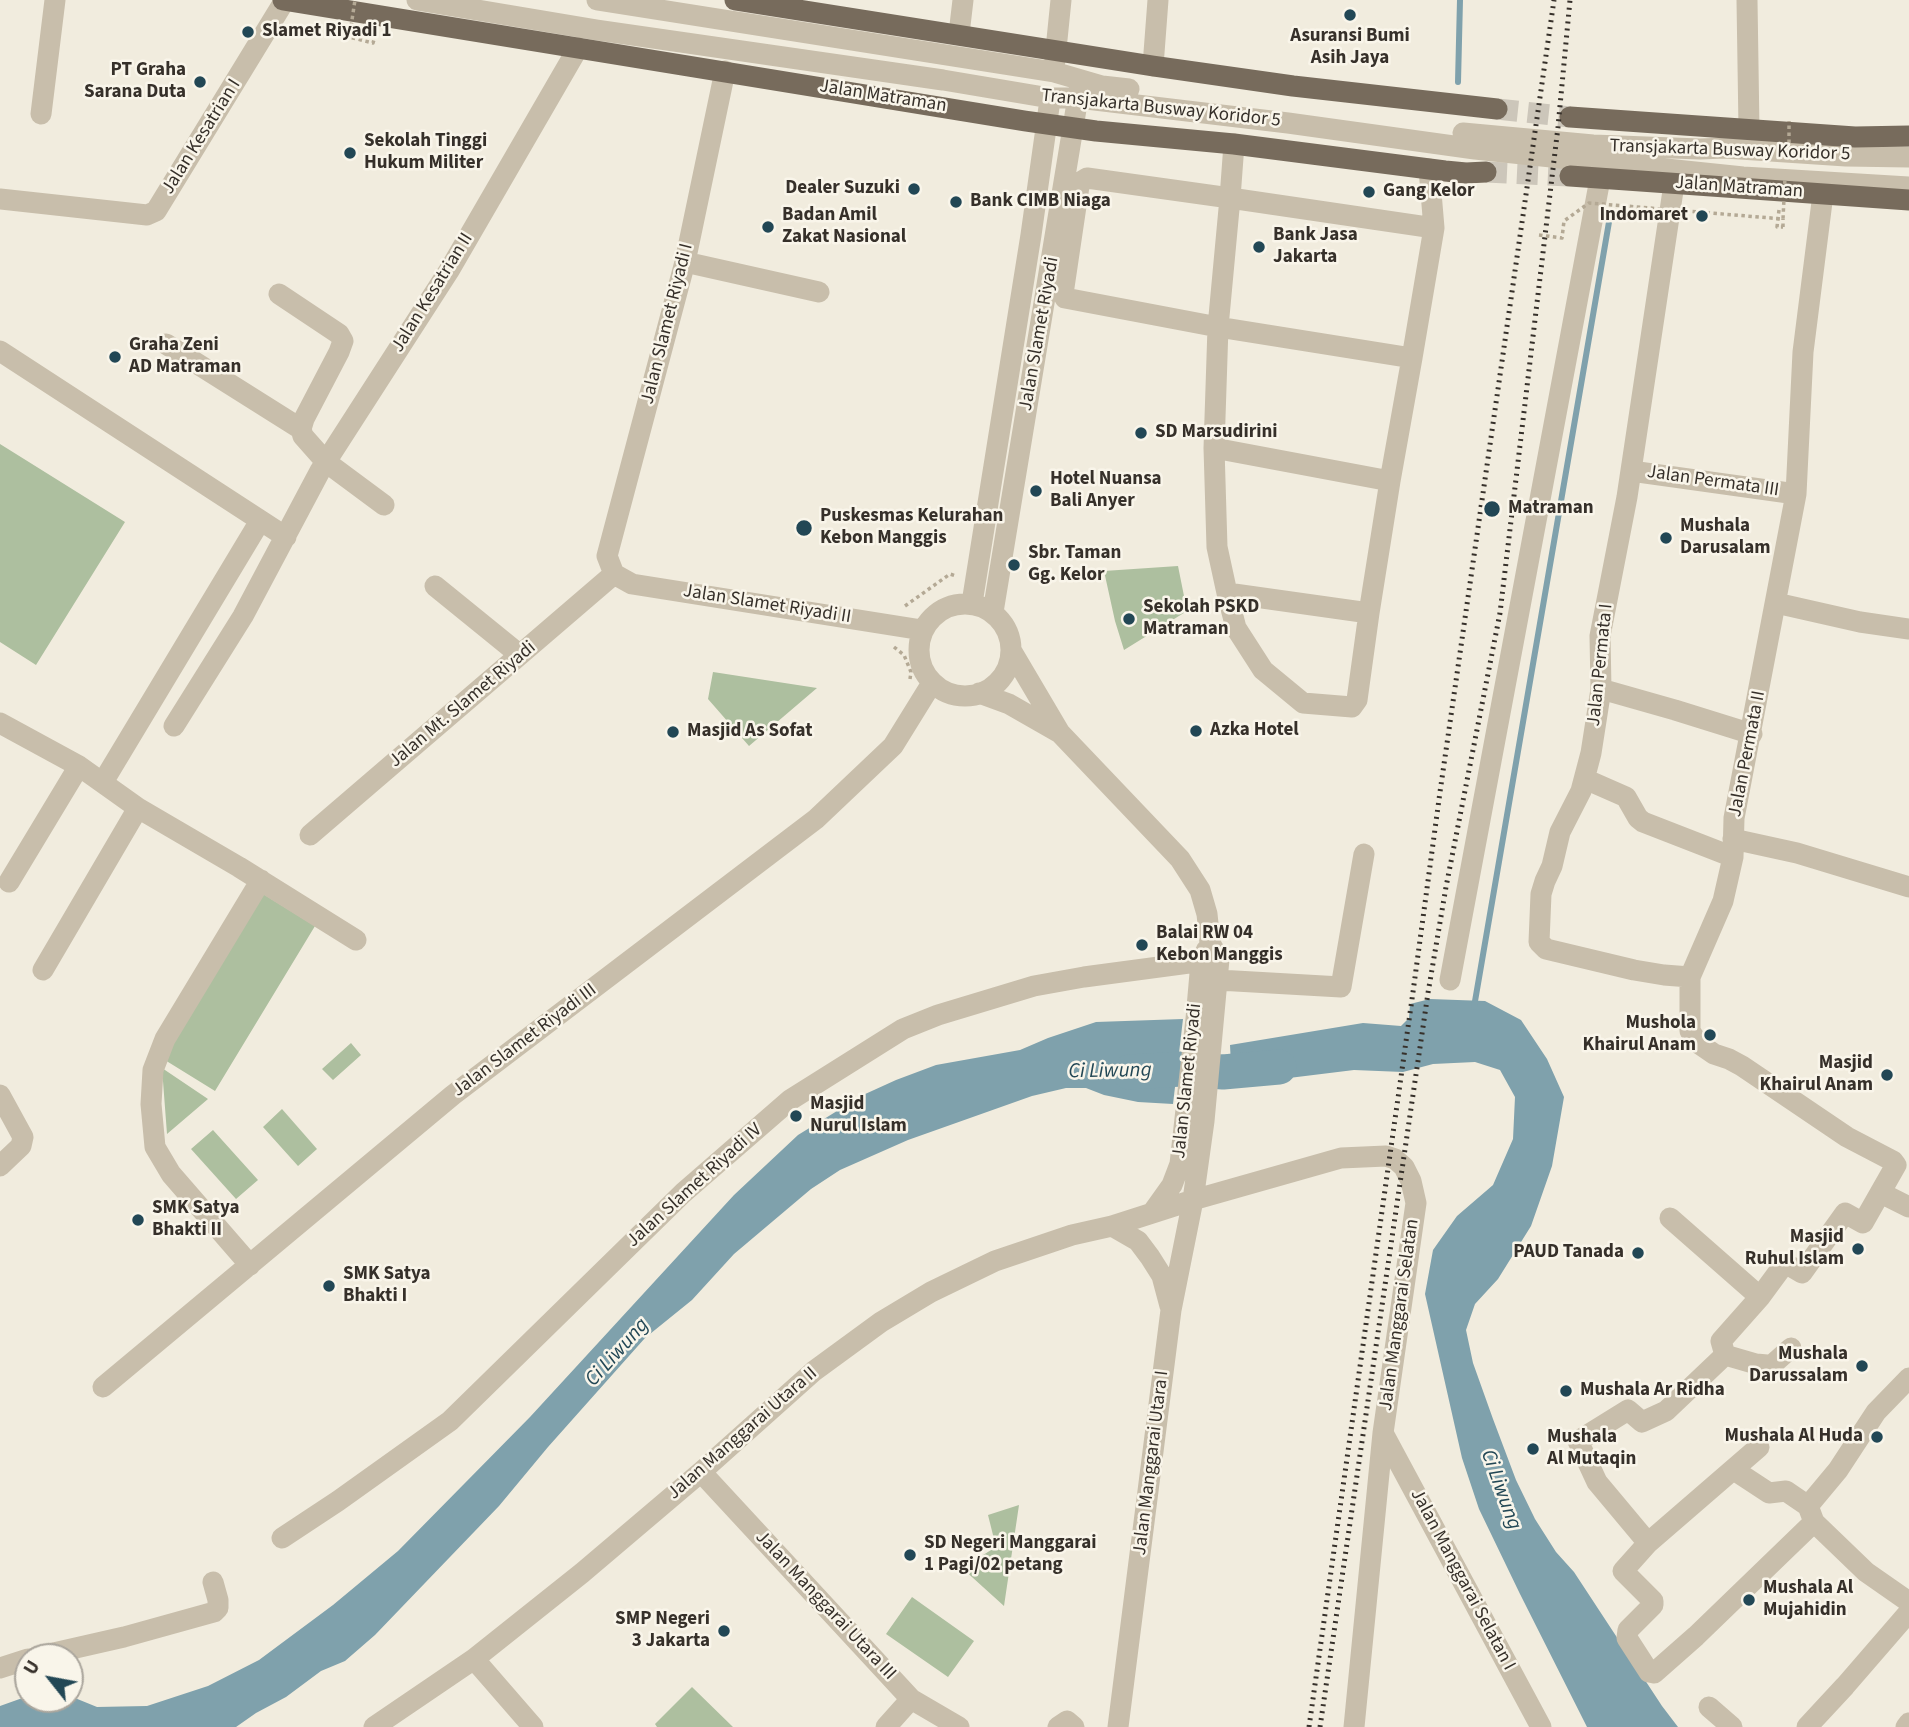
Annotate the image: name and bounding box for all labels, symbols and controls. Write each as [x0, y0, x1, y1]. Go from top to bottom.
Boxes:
marker: Asuransi Bumi Asih Jaya [1342, 7, 1358, 23]
place label: Slamet Riyadi 1 [262, 21, 391, 43]
marker: Slamet Riyadi 1 [240, 24, 256, 40]
place label: Asuransi Bumi Asih Jaya [1290, 26, 1410, 70]
place label: PT Graha Sarana Duta [84, 60, 186, 104]
marker: PT Graha Sarana Duta [192, 74, 208, 90]
street label: Jalan Kesatrian I [158, 75, 246, 199]
street label: Jalan Matraman [818, 76, 948, 118]
street label: Transjakarta Busway Koridor 5 [1040, 85, 1282, 133]
place label: Sekolah Tinggi Hukum Militer [364, 131, 487, 175]
street label: Transjakarta Busway Koridor 5 [1609, 135, 1851, 167]
marker: Sekolah Tinggi Hukum Militer [342, 145, 358, 161]
street label: Jalan Matraman [1674, 172, 1804, 204]
place label: Dealer Suzuki [785, 178, 900, 200]
marker: Dealer Suzuki [906, 181, 922, 197]
place label: Gang Kelor [1383, 181, 1475, 203]
marker: Gang Kelor [1361, 184, 1377, 200]
place label: Bank CIMB Niaga [970, 191, 1111, 213]
marker: Bank CIMB Niaga [948, 194, 964, 210]
place label: Badan Amil Zakat Nasional [782, 205, 906, 249]
place label: Indomaret [1599, 205, 1688, 227]
marker: Indomaret [1694, 208, 1710, 224]
marker: Badan Amil Zakat Nasional [760, 219, 776, 235]
place label: Bank Jasa Jakarta [1273, 225, 1358, 269]
street label: Jalan Kesatrian II [387, 229, 479, 357]
marker: Bank Jasa Jakarta [1251, 239, 1267, 255]
street label: Jalan Slamet Riyadi I [637, 241, 699, 407]
street label: Jalan Slamet Riyadi [1015, 255, 1065, 413]
place label: Graha Zeni AD Matraman [129, 335, 241, 379]
marker: Graha Zeni AD Matraman [107, 349, 123, 365]
place label: SD Marsudirini [1155, 422, 1278, 444]
marker: SD Marsudirini [1133, 425, 1149, 441]
street label: Jalan Permata III [1646, 461, 1780, 503]
place label: Hotel Nuansa Bali Anyer [1050, 469, 1162, 513]
marker: Hotel Nuansa Bali Anyer [1028, 483, 1044, 499]
place label: Matraman [1508, 498, 1594, 520]
marker: Matraman [1482, 499, 1502, 519]
place label: Puskesmas Kelurahan Kebon Manggis [820, 506, 1003, 550]
place label: Mushala Darusalam [1680, 516, 1771, 560]
marker: Puskesmas Kelurahan Kebon Manggis [794, 518, 814, 538]
marker: Mushala Darusalam [1658, 530, 1674, 546]
place label: Sbr. Taman Gg. Kelor [1028, 543, 1121, 587]
marker: Sbr. Taman Gg. Kelor [1006, 557, 1022, 573]
street label: Jalan Slamet Riyadi II [681, 580, 853, 630]
place label: Sekolah PSKD Matraman [1143, 597, 1259, 641]
street label: Jalan Permata I [1583, 603, 1619, 727]
marker: Sekolah PSKD Matraman [1121, 611, 1137, 627]
street label: Jalan Mt. Slamet Riyadi [385, 637, 541, 773]
street label: Jalan Permata II [1725, 689, 1771, 819]
place label: Azka Hotel [1210, 720, 1299, 742]
place label: Masjid As Sofat [687, 721, 813, 743]
marker: Azka Hotel [1188, 723, 1204, 739]
marker: Masjid As Sofat [665, 724, 681, 740]
place label: Balai RW 04 Kebon Manggis [1156, 923, 1283, 967]
marker: Balai RW 04 Kebon Manggis [1134, 937, 1150, 953]
street label: Jalan Slamet Riyadi III [448, 979, 602, 1103]
street label: Jalan Slamet Riyadi [1169, 1002, 1207, 1160]
place label: Mushola Khairul Anam [1583, 1013, 1696, 1057]
marker: Mushola Khairul Anam [1702, 1027, 1718, 1043]
place label: Masjid Khairul Anam [1760, 1053, 1873, 1097]
water label: Ci Liwung [1068, 1059, 1152, 1085]
marker: Masjid Khairul Anam [1879, 1067, 1895, 1083]
place label: Masjid Nurul Islam [810, 1094, 907, 1138]
marker: Masjid Nurul Islam [788, 1108, 804, 1124]
street label: Jalan Slamet Riyadi IV [623, 1119, 767, 1253]
place label: SMK Satya Bhakti II [152, 1198, 240, 1242]
marker: SMK Satya Bhakti II [130, 1212, 146, 1228]
street label: Jalan Manggarai Selatan [1375, 1218, 1425, 1412]
place label: Masjid Ruhul Islam [1745, 1227, 1844, 1271]
marker: Masjid Ruhul Islam [1850, 1241, 1866, 1257]
place label: PAUD Tanada [1513, 1242, 1624, 1264]
marker: PAUD Tanada [1630, 1245, 1646, 1261]
place label: SMK Satya Bhakti I [343, 1264, 431, 1308]
marker: SMK Satya Bhakti I [321, 1278, 337, 1294]
water label: Ci Liwung [581, 1314, 655, 1392]
place label: Mushala Darussalam [1749, 1344, 1848, 1388]
marker: Mushala Darussalam [1854, 1358, 1870, 1374]
street label: Jalan Manggarai Utara II [663, 1363, 823, 1505]
street label: Jalan Manggarai Utara I [1129, 1369, 1175, 1557]
place label: Mushala Ar Ridha [1580, 1380, 1725, 1402]
marker: Mushala Ar Ridha [1558, 1383, 1574, 1399]
place label: Mushala Al Huda [1725, 1426, 1863, 1448]
place label: Mushala Al Mutaqin [1547, 1427, 1636, 1471]
marker: Mushala Al Huda [1869, 1429, 1885, 1445]
marker: Mushala Al Mutaqin [1525, 1441, 1541, 1457]
water label: Ci Liwung [1474, 1447, 1526, 1533]
street label: Jalan Manggarai Selatan I [1404, 1485, 1520, 1675]
street label: Jalan Manggarai Utara III [750, 1527, 900, 1685]
place label: SD Negeri Manggarai 1 Pagi/02 petang [924, 1533, 1097, 1577]
marker: SD Negeri Manggarai 1 Pagi/02 petang [902, 1547, 918, 1563]
place label: Mushala Al Mujahidin [1763, 1578, 1853, 1622]
marker: Mushala Al Mujahidin [1741, 1592, 1757, 1608]
place label: SMP Negeri 3 Jakarta [615, 1609, 710, 1653]
marker: SMP Negeri 3 Jakarta [716, 1623, 732, 1639]
north arrow [14, 1643, 84, 1713]
text: U [17, 1656, 47, 1680]

